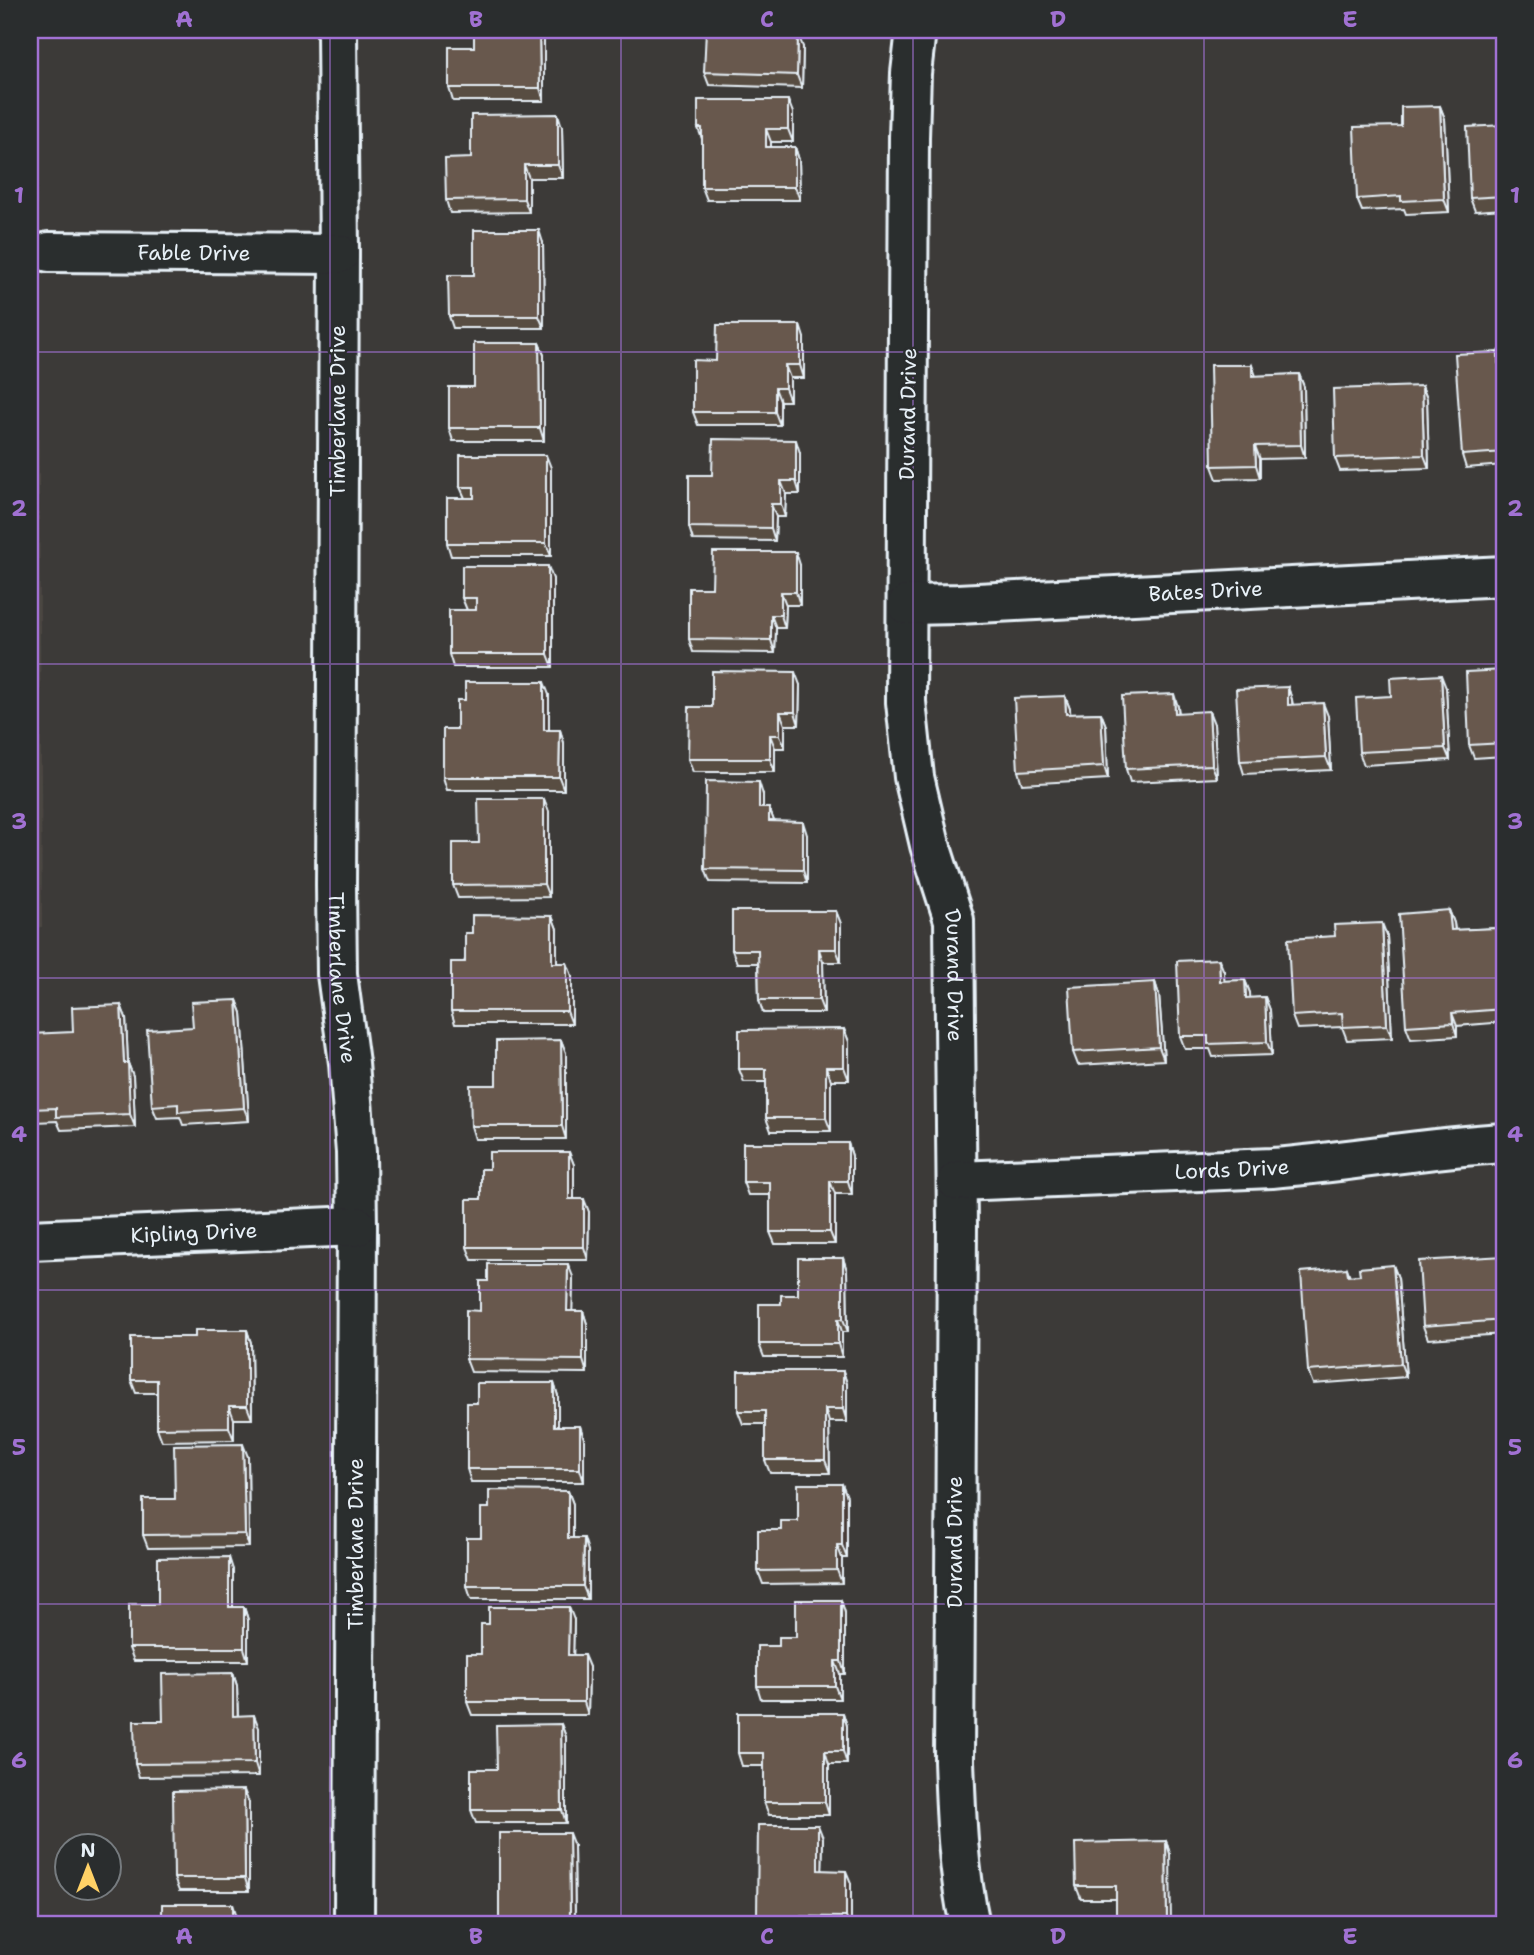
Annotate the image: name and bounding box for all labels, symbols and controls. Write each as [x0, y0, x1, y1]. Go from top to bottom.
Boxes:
text: A [175, 4, 193, 34]
text: B [469, 4, 483, 34]
text: C [760, 4, 774, 34]
text: D [1050, 4, 1066, 34]
text: E [1342, 4, 1358, 34]
text: 1 [14, 180, 24, 210]
text: 1 [1510, 180, 1520, 210]
street label: Fable Drive [137, 239, 251, 267]
street label: Timberlane Drive [324, 325, 352, 497]
street label: Durand Drive [893, 348, 923, 480]
text: 2 [11, 493, 27, 523]
text: 2 [1507, 493, 1523, 523]
street label: Bates Drive [1148, 574, 1263, 608]
text: 3 [11, 806, 27, 836]
text: 3 [1507, 806, 1523, 836]
street label: Timberlane Drive [322, 892, 363, 1065]
street label: Durand Drive [937, 906, 969, 1042]
text: 4 [11, 1119, 27, 1149]
text: 4 [1507, 1119, 1523, 1149]
street label: Lords Drive [1174, 1153, 1290, 1186]
street label: Kipling Drive [130, 1216, 258, 1250]
text: 5 [12, 1432, 26, 1462]
text: 5 [1508, 1432, 1522, 1462]
street label: Timberlane Drive [342, 1458, 370, 1630]
street label: Durand Drive [941, 1476, 969, 1608]
text: 6 [11, 1745, 27, 1775]
text: 6 [1507, 1745, 1523, 1775]
north arrow [52, 1832, 122, 1902]
text: N [80, 1838, 96, 1863]
text: A [175, 1921, 193, 1951]
text: B [469, 1921, 483, 1951]
text: C [760, 1921, 774, 1951]
text: D [1050, 1921, 1066, 1951]
text: E [1342, 1921, 1358, 1951]

